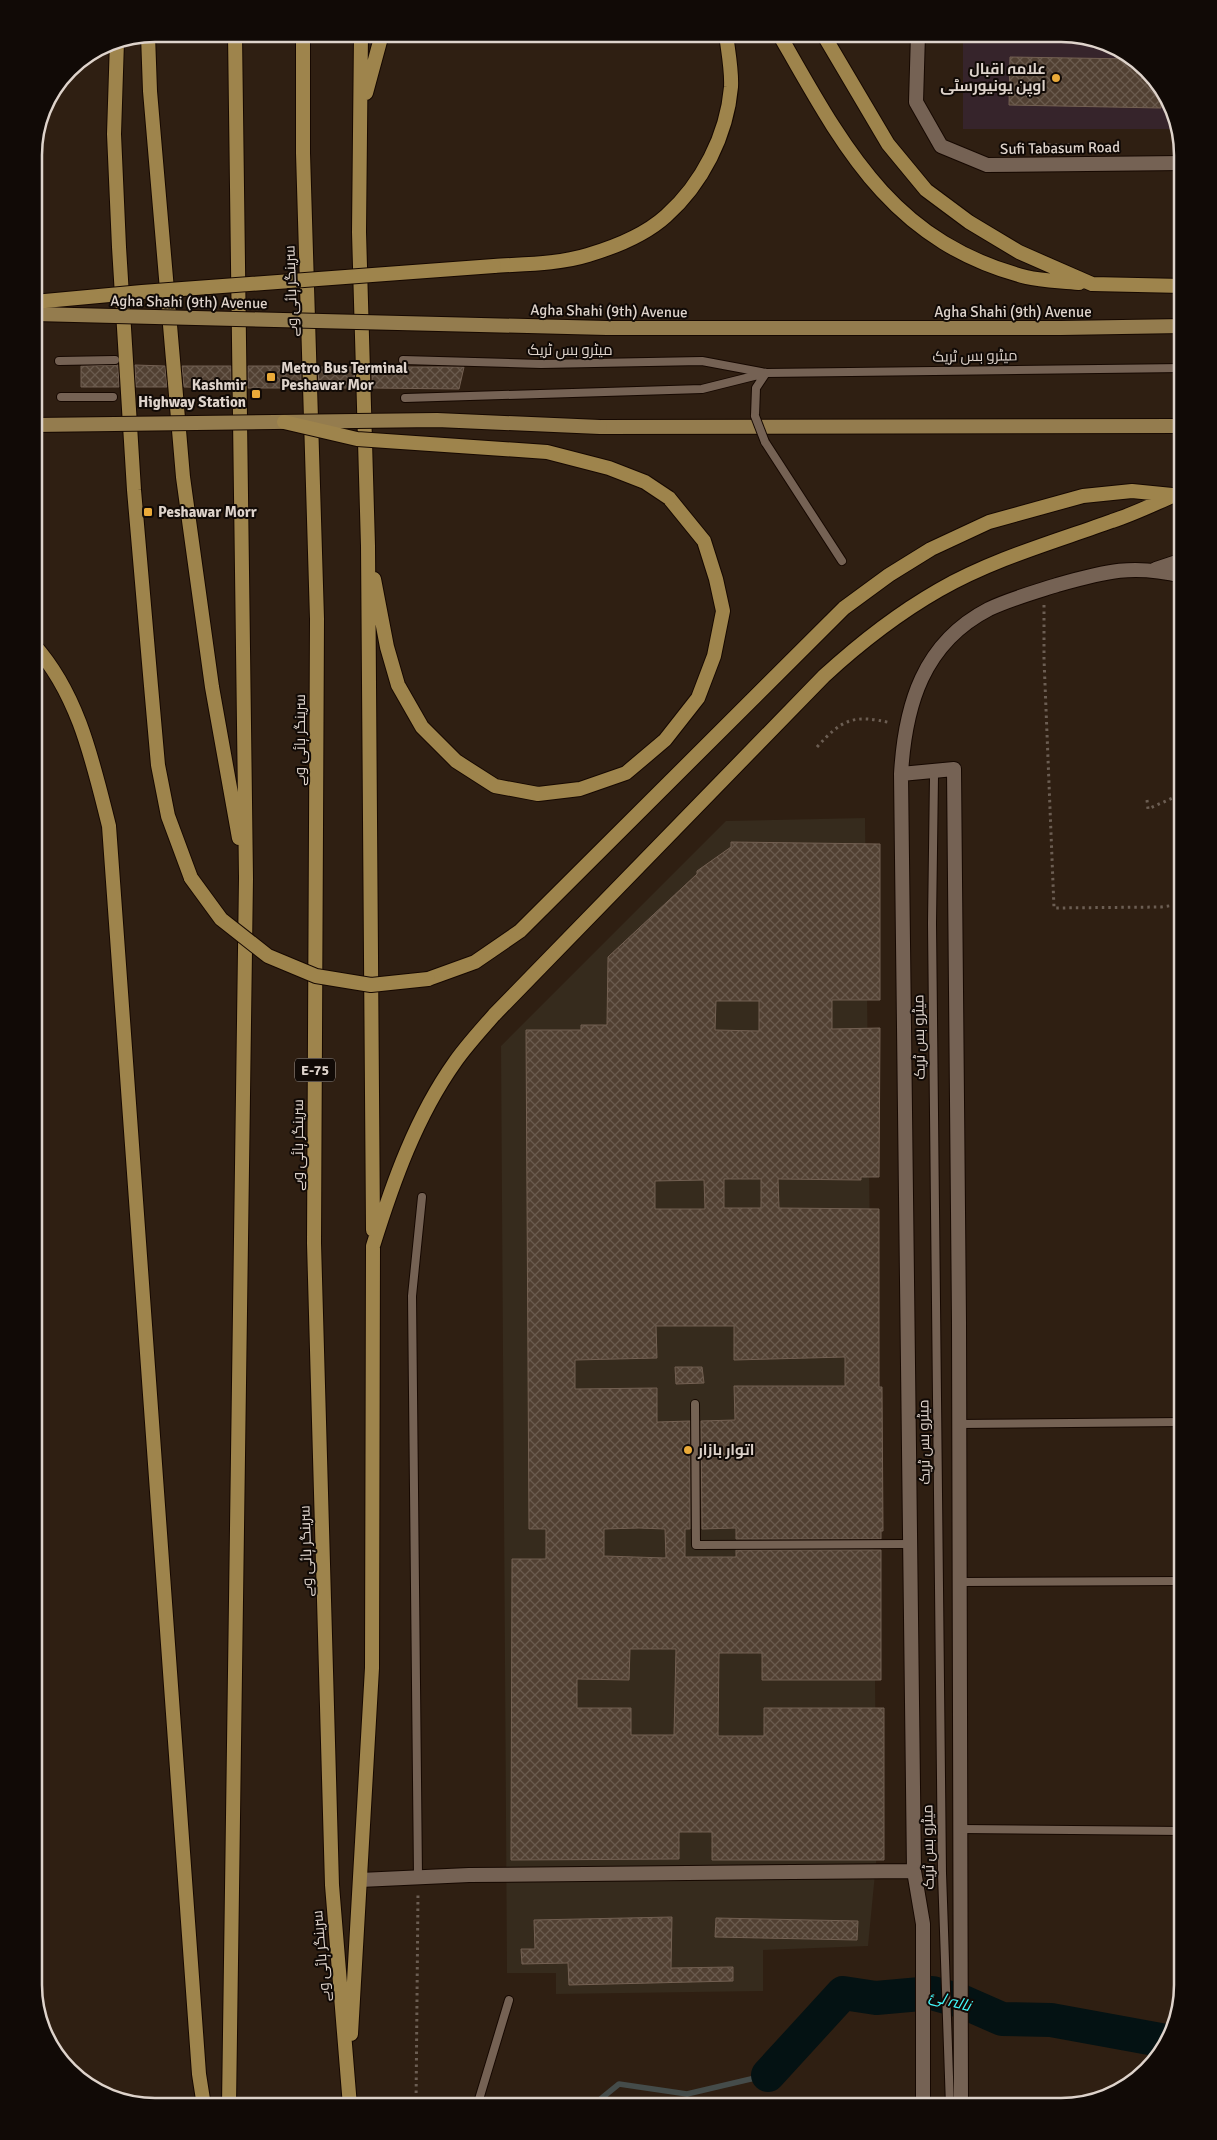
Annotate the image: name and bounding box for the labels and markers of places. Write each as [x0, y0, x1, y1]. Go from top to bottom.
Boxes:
place label: علامہ اقبال اوپن یونیورسٹی [940, 60, 1046, 97]
marker: علامہ اقبال اوپن یونیورسٹی [1050, 72, 1062, 84]
place label: Metro Bus Terminal Peshawar Mor [281, 359, 408, 394]
marker: Metro Bus Terminal Peshawar Mor [265, 371, 277, 383]
place label: Kashmir Highway Station [138, 376, 246, 411]
marker: Kashmir Highway Station [250, 388, 262, 400]
place label: Peshawar Morr [158, 503, 257, 521]
marker: Peshawar Morr [142, 506, 154, 518]
place label: اتوار بازار [697, 1441, 754, 1459]
marker: اتوار بازار [682, 1444, 694, 1456]

